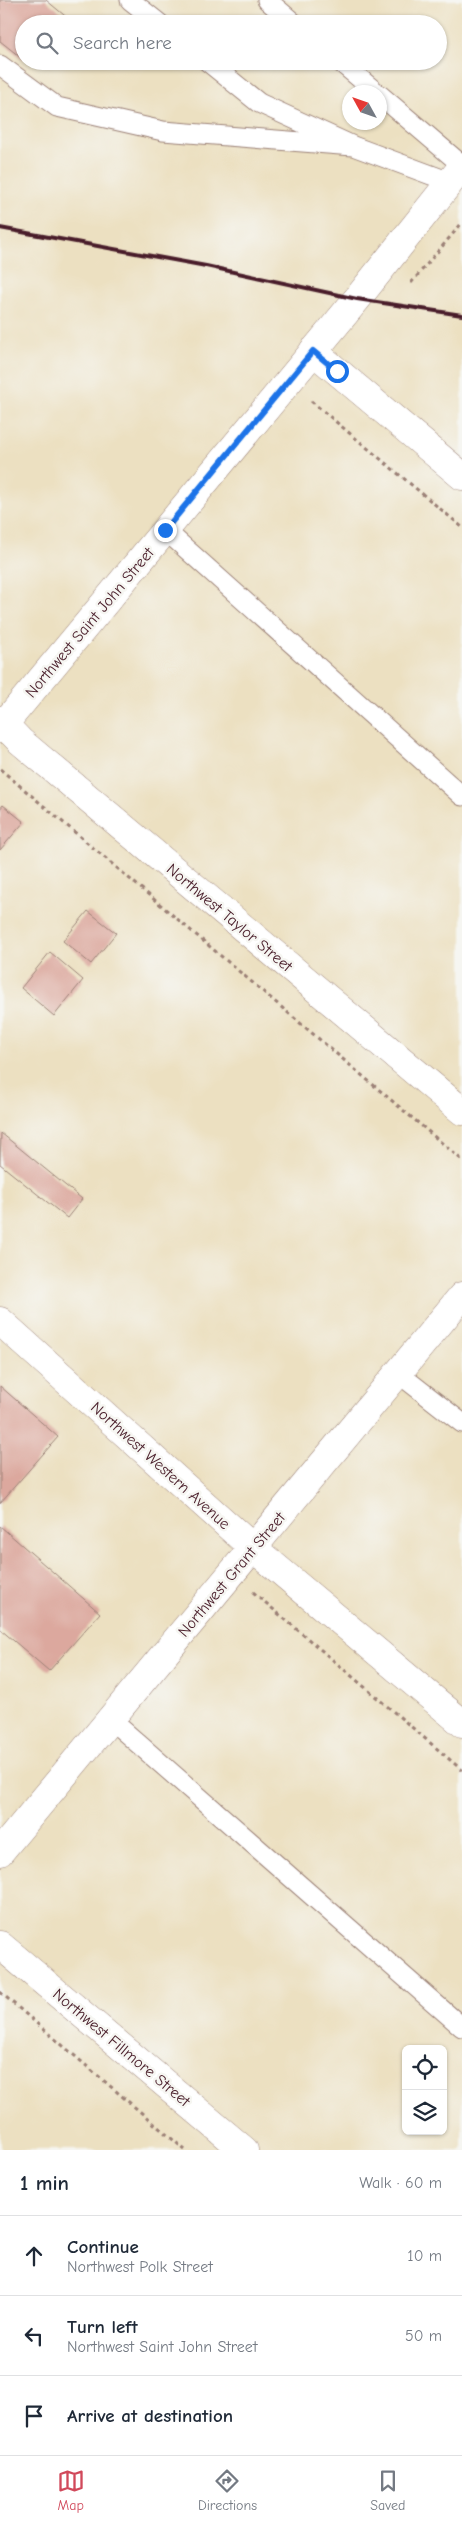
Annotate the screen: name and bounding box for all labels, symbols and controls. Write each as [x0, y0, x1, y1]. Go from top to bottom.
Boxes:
search box [15, 15, 447, 70]
icon: search [33, 29, 61, 57]
text: Search here [73, 32, 172, 54]
north arrow [342, 85, 387, 130]
route start [326, 360, 349, 383]
route end [154, 519, 177, 542]
street label: Northwest Saint John Street [22, 544, 158, 701]
street label: Northwest Taylor Street [163, 860, 296, 976]
street label: Northwest Western Avenue [87, 1398, 234, 1533]
street label: Northwest Grant Street [174, 1508, 289, 1641]
street label: Northwest Fillmore Street [49, 1985, 194, 2111]
map controls [402, 2045, 447, 2135]
button: locate [402, 2045, 447, 2090]
button: layers [402, 2090, 447, 2135]
text: 1 min [20, 2171, 69, 2195]
text: Walk · 60 m [359, 2174, 442, 2192]
text: Continue [67, 2236, 139, 2258]
icon: ahead [20, 2242, 48, 2270]
text: 10 m [407, 2247, 442, 2265]
text: Northwest Polk Street [67, 2258, 213, 2276]
text: Turn left [67, 2316, 138, 2338]
icon: left [20, 2322, 48, 2350]
text: 50 m [405, 2327, 442, 2345]
text: Northwest Saint John Street [67, 2338, 257, 2356]
icon: arrive [20, 2402, 48, 2430]
text: Arrive at destination [67, 2405, 233, 2427]
tab: Map [57, 2467, 85, 2514]
tab: Directions [198, 2467, 257, 2514]
tab: Saved [370, 2467, 405, 2514]

